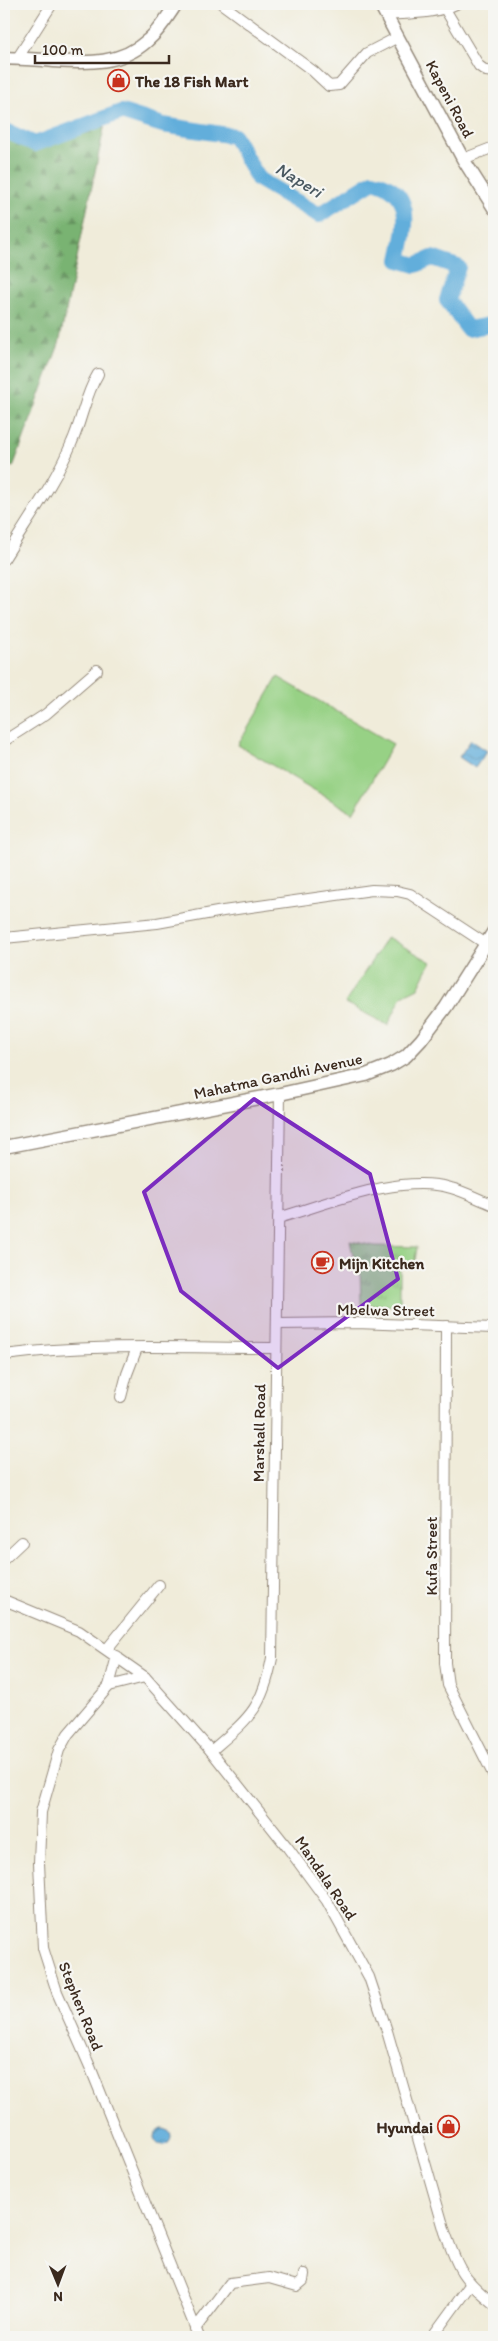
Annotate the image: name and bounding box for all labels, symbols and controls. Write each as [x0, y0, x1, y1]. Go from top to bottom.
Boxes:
scale bar [35, 32, 169, 64]
text: 100 m [42, 41, 84, 59]
street label: Kapeni Road [422, 57, 479, 141]
shop icon: The 18 Fish Mart [107, 69, 131, 93]
place label: The 18 Fish Mart [134, 72, 248, 91]
water label: Naperi [271, 157, 329, 204]
street label: Mahatma Gandhi Avenue [192, 1049, 364, 1103]
cafe icon: Mijn Kitchen [311, 1251, 335, 1275]
place label: Mijn Kitchen [339, 1254, 425, 1274]
street label: Mbelwa Street [337, 1300, 435, 1320]
street label: Marshall Road [249, 1383, 269, 1482]
street label: Kufa Street [422, 1517, 441, 1596]
street label: Mandala Road [291, 1832, 361, 1924]
street label: Stephen Road [55, 1959, 108, 2054]
shop icon: Hyundai [437, 2115, 461, 2139]
place label: Hyundai [376, 2118, 433, 2138]
north arrow [32, 2258, 82, 2308]
text: N [53, 2288, 63, 2305]

